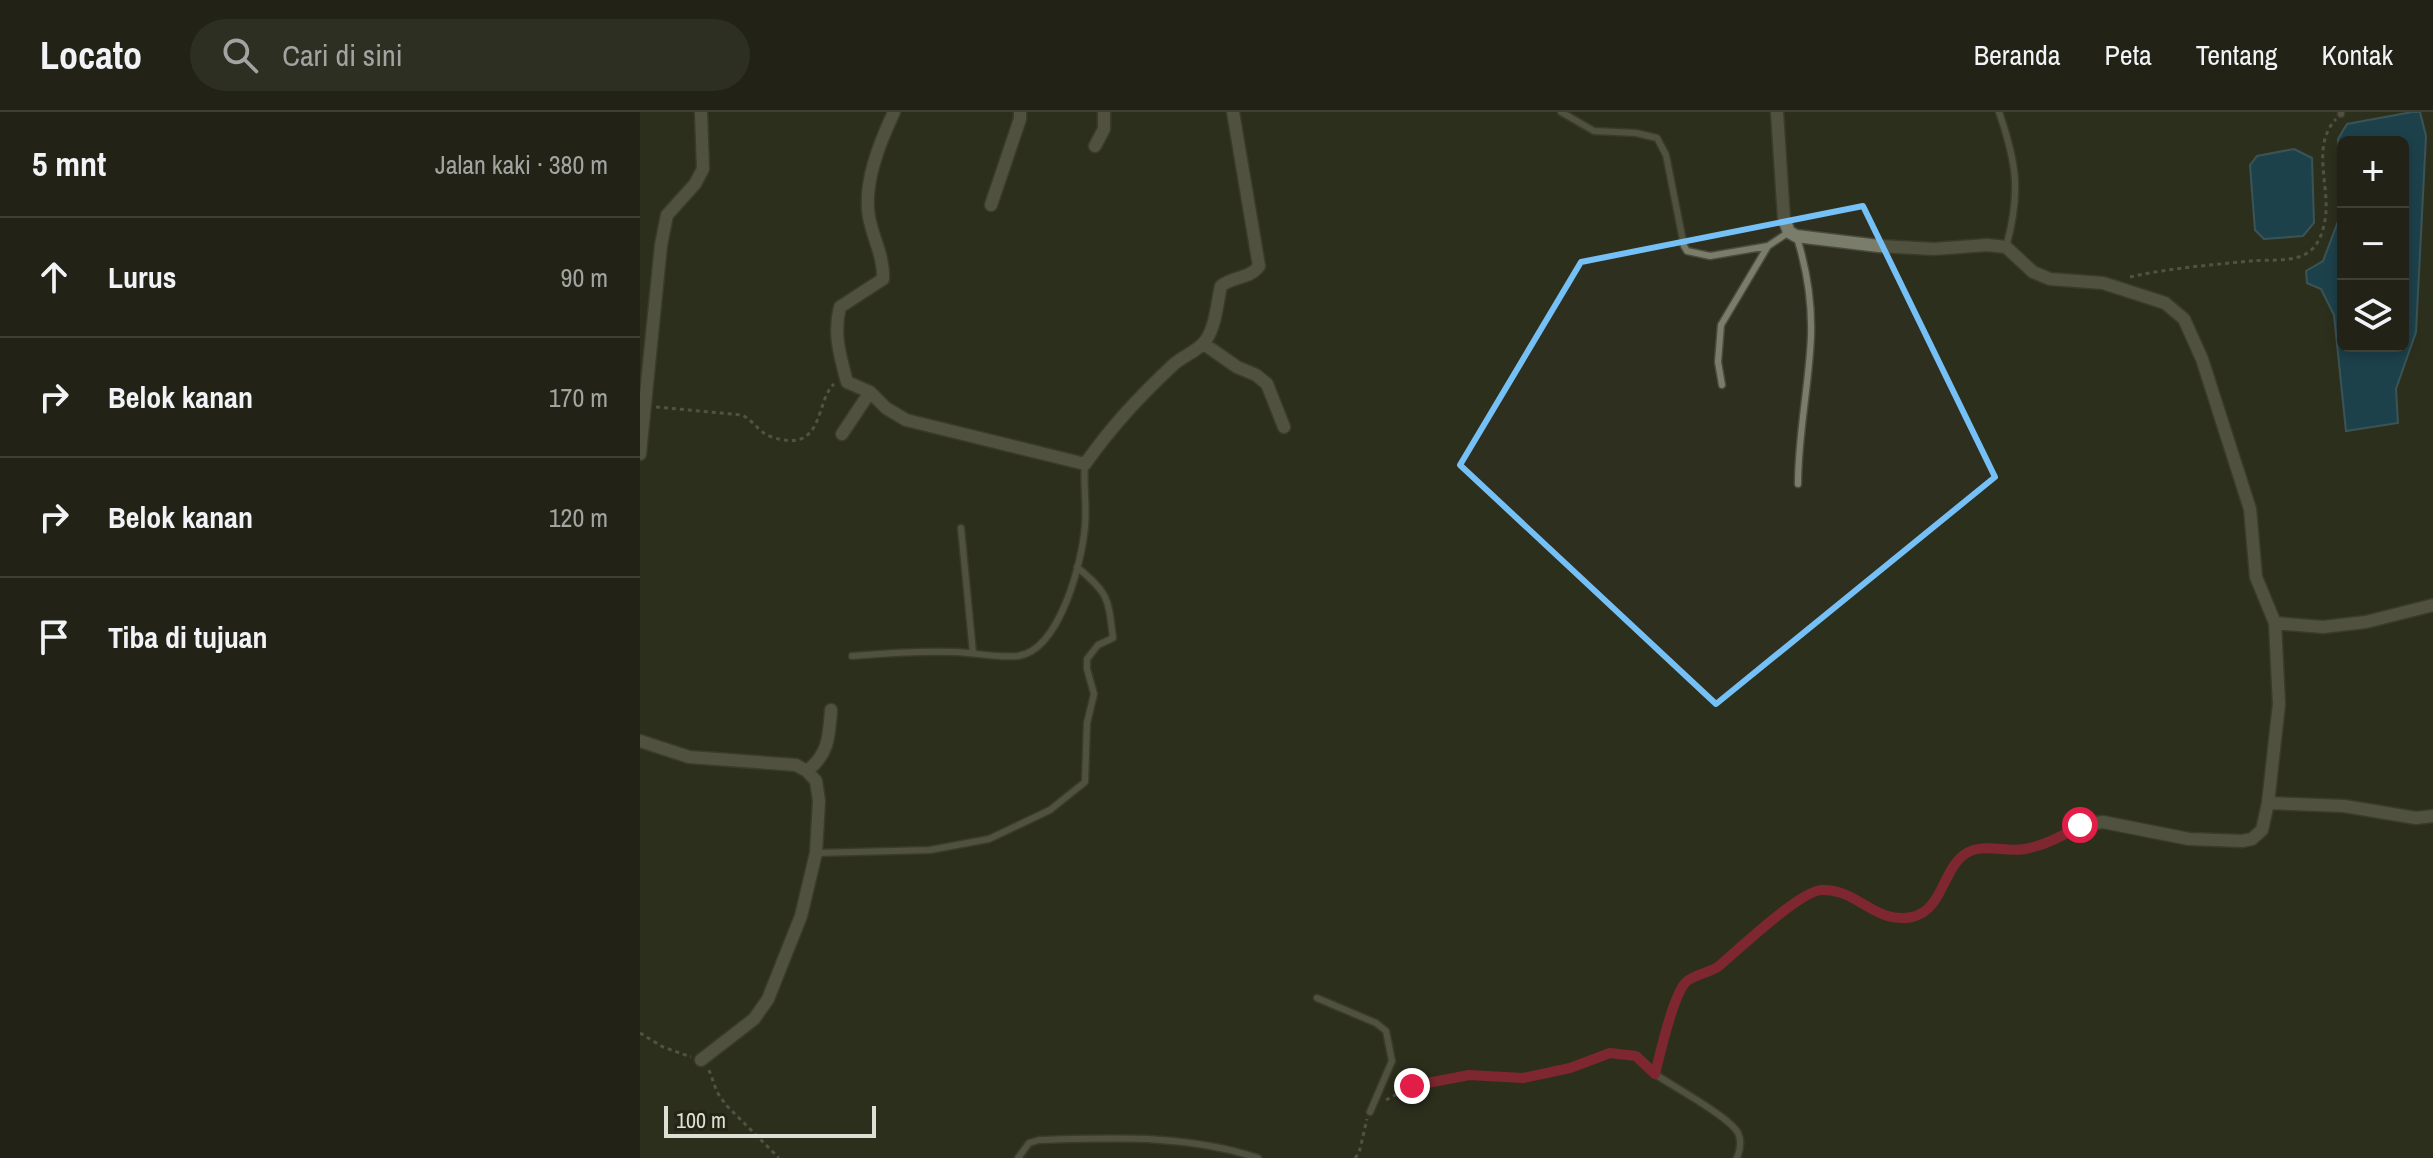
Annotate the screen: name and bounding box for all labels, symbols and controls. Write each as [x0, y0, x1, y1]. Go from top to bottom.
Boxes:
search box [190, 19, 750, 91]
text: Locato [40, 30, 142, 81]
icon: search [218, 33, 262, 77]
text: Cari di sini [282, 35, 403, 75]
text: Beranda [1974, 36, 2061, 74]
text: Peta [2105, 36, 2152, 74]
text: Tentang [2196, 36, 2278, 74]
text: Kontak [2322, 36, 2393, 74]
map controls [2337, 136, 2409, 352]
button: + [2337, 136, 2409, 208]
text: 5 mnt [32, 141, 106, 187]
text: Jalan kaki · 380 m [435, 147, 608, 182]
button: − [2337, 208, 2409, 280]
icon: ahead [32, 255, 76, 299]
text: Lurus [108, 257, 176, 297]
text: 90 m [561, 260, 608, 295]
button: layers [2337, 280, 2409, 352]
icon: right [32, 375, 76, 419]
text: Belok kanan [108, 377, 253, 417]
text: 170 m [549, 380, 608, 415]
icon: right [32, 495, 76, 539]
text: Belok kanan [108, 497, 253, 537]
text: 120 m [549, 500, 608, 535]
icon: arrive [32, 615, 76, 659]
text: Tiba di tujuan [108, 617, 268, 657]
route start [2062, 807, 2098, 843]
route end [1394, 1068, 1430, 1104]
scale bar [664, 1102, 876, 1138]
text: 100 m [676, 1105, 726, 1135]

